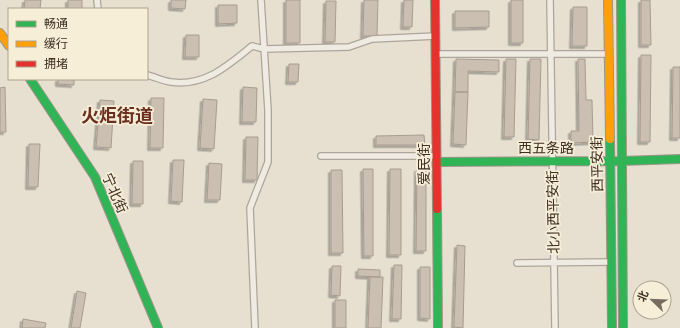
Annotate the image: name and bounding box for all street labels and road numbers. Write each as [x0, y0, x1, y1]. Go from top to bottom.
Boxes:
street label: 西平安街 [588, 136, 606, 192]
street label: 西五条路 [518, 139, 574, 157]
street label: 爱民街 [415, 143, 433, 185]
street label: 宁北街 [98, 170, 132, 216]
street label: 北小西平安街 [543, 170, 563, 254]

